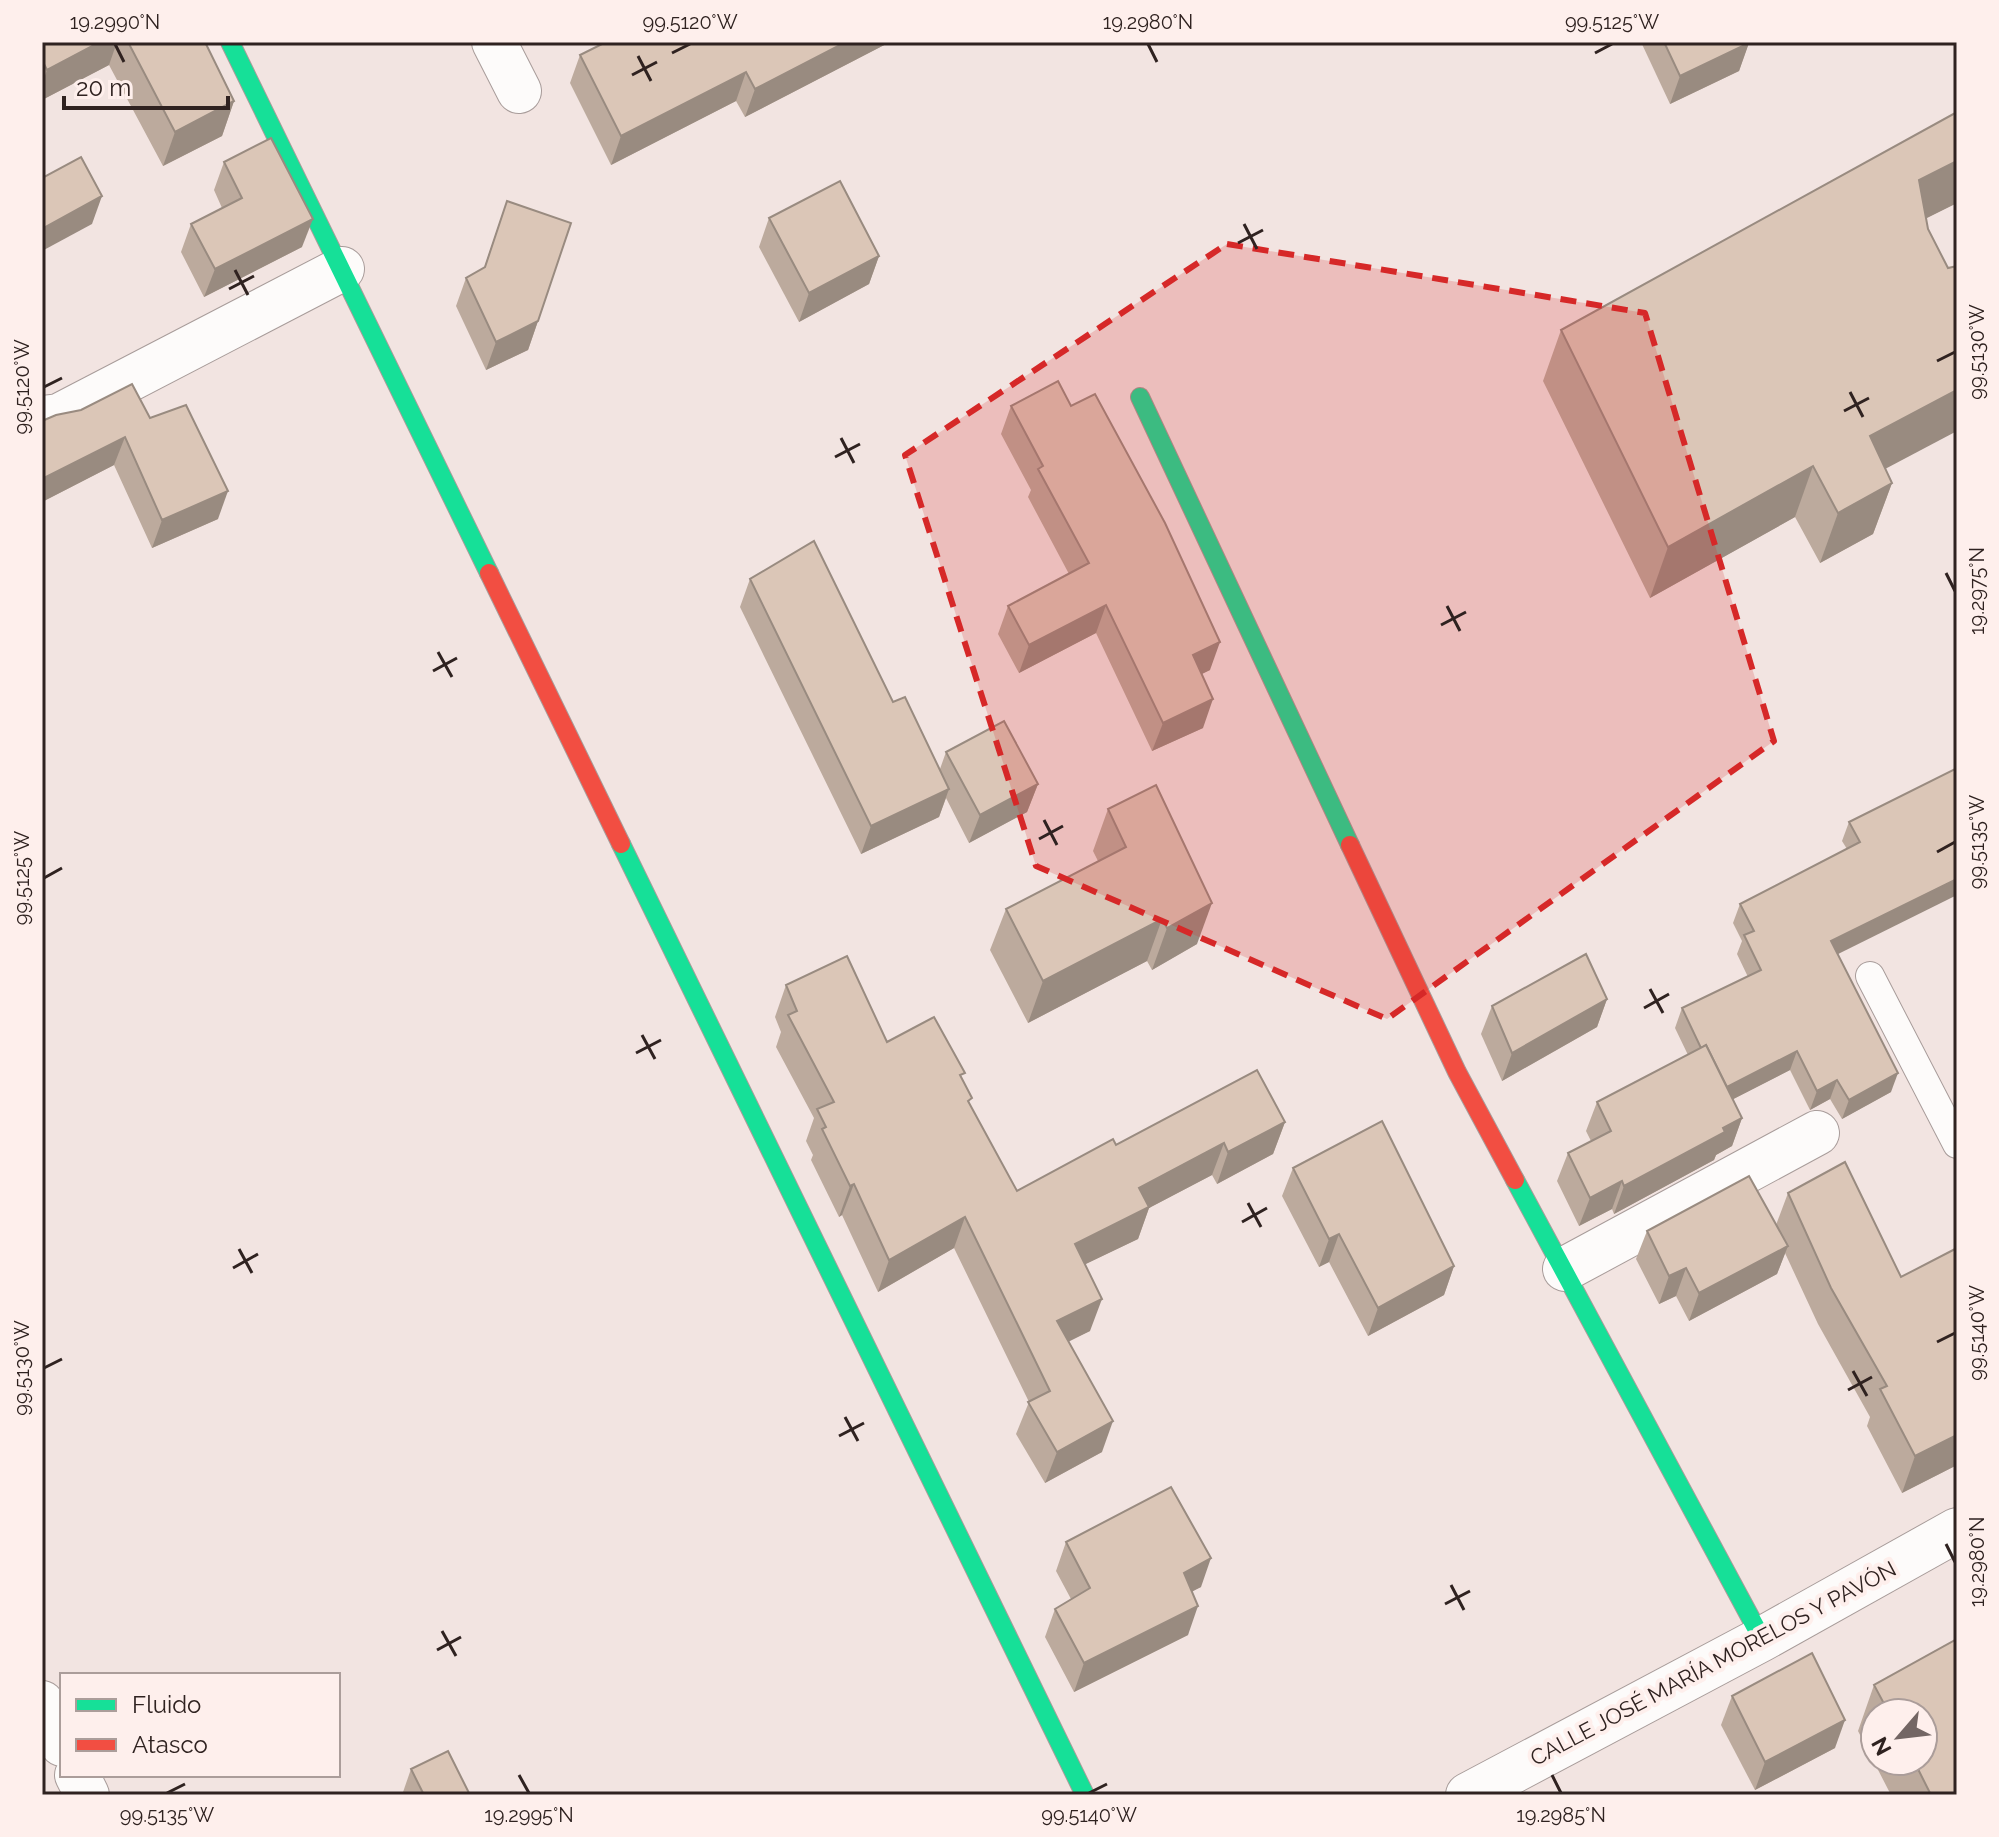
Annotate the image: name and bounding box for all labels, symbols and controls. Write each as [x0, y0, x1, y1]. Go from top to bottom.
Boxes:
text: 19.2990°N [70, 10, 160, 34]
text: 99.5120°W [642, 10, 738, 34]
text: 19.2980°N [1103, 10, 1193, 34]
text: 99.5125°W [1565, 10, 1659, 34]
scale bar [64, 60, 228, 110]
text: 20 m [76, 73, 131, 102]
text: 99.5130°W [1965, 304, 1989, 400]
text: 99.5120°W [10, 339, 34, 435]
text: 19.2975°N [1965, 547, 1989, 635]
text: 99.5135°W [1965, 795, 1989, 889]
text: 99.5125°W [10, 831, 34, 925]
text: 99.5140°W [1965, 1285, 1989, 1381]
text: 99.5130°W [10, 1320, 34, 1416]
text: 19.2980°N [1965, 1517, 1989, 1607]
street label: CALLE JOSÉ MARÍA MORELOS Y PAVÓN [1524, 1554, 1902, 1772]
legend [60, 1673, 340, 1777]
text: Fluido [132, 1690, 201, 1719]
north arrow [1859, 1697, 1939, 1777]
text: Atasco [132, 1730, 208, 1759]
text: 99.5135°W [120, 1803, 214, 1827]
text: 19.2995°N [484, 1803, 574, 1827]
text: 99.5140°W [1041, 1803, 1137, 1827]
text: 19.2985°N [1516, 1803, 1606, 1827]

